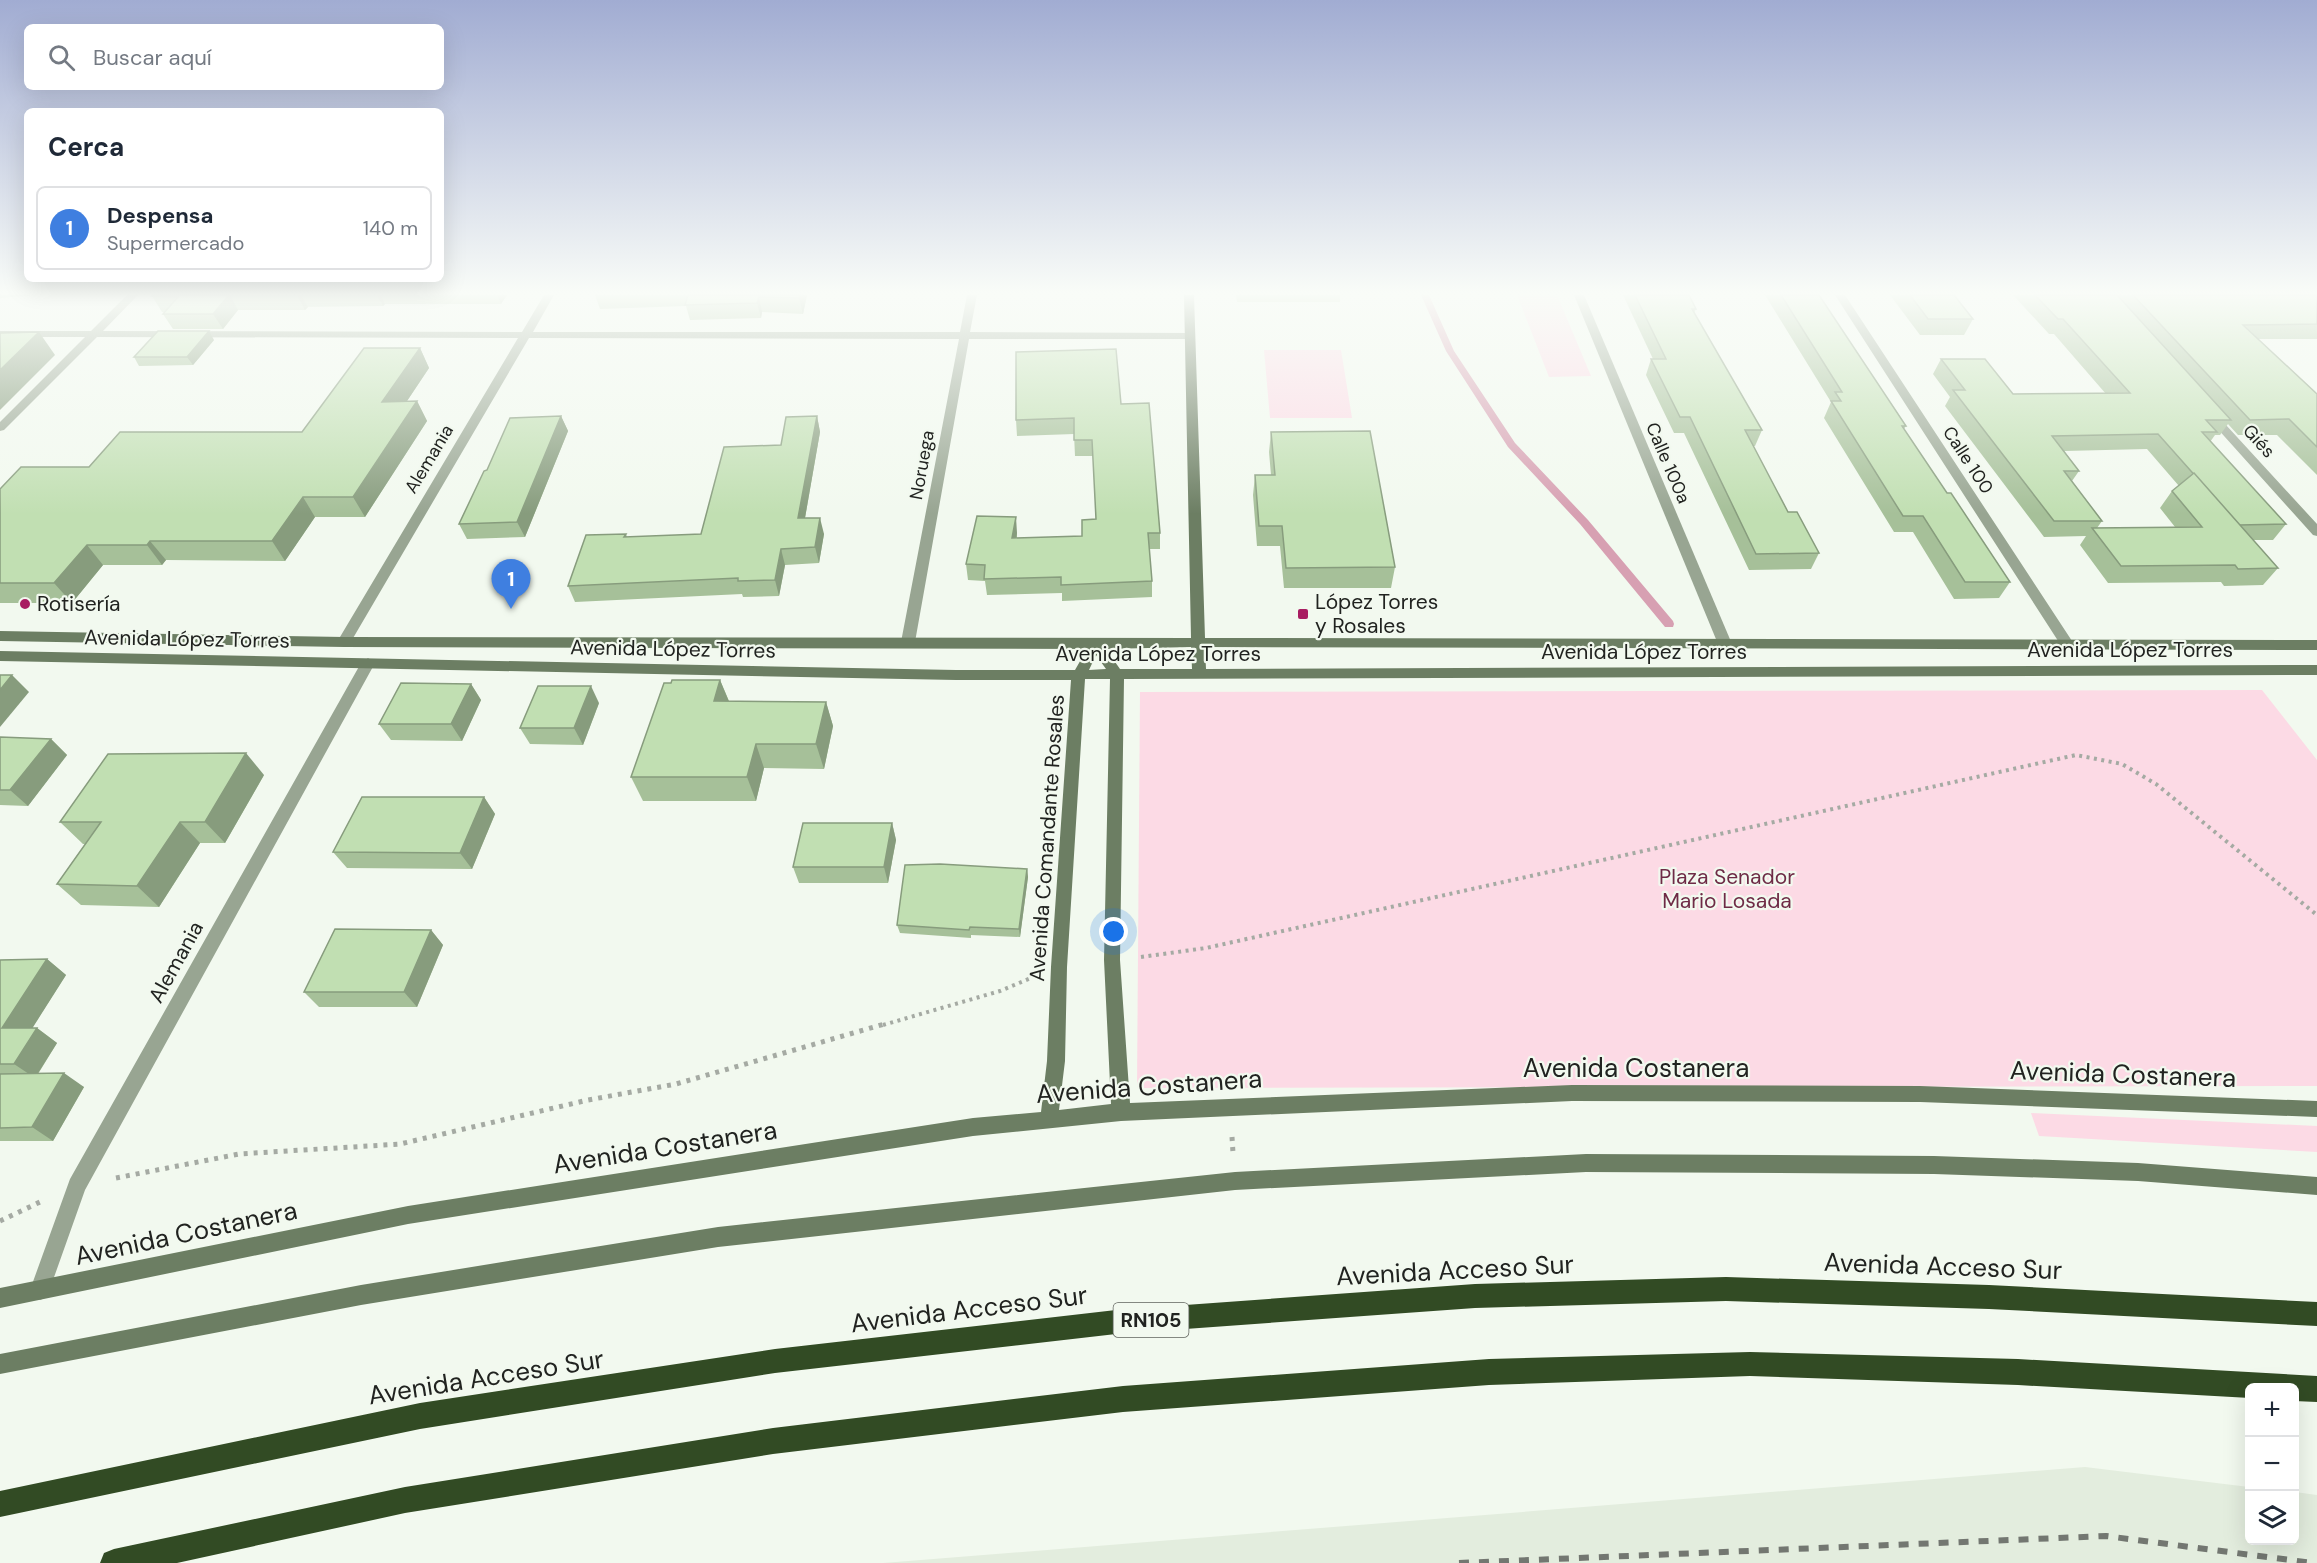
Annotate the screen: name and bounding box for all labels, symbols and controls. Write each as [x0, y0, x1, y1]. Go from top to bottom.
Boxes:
search box [24, 24, 444, 90]
icon: search [45, 41, 78, 74]
text: Buscar aquí [93, 43, 212, 72]
text: Cerca [48, 130, 124, 164]
text: Despensa [107, 201, 213, 230]
text: 1 [66, 215, 73, 241]
text: 140 m [363, 215, 418, 241]
text: Supermercado [107, 230, 244, 256]
street label: Calle 100a [1640, 419, 1696, 507]
street label: Giés [2238, 419, 2280, 463]
street label: Alemania [399, 420, 459, 498]
street label: Calle 100 [1937, 422, 1999, 498]
street label: Noruega [904, 428, 940, 502]
pin: 1 [492, 560, 530, 609]
place label: López Torres y Rosales [1315, 588, 1438, 640]
place label: Rotisería [37, 590, 121, 618]
marker: Rotisería [18, 597, 32, 611]
marker: López Torres y Rosales [1296, 607, 1310, 621]
street label: Avenida López Torres [84, 623, 290, 655]
street label: Avenida López Torres [570, 633, 776, 665]
street label: Avenida López Torres [2027, 636, 2233, 664]
street label: Avenida López Torres [1541, 638, 1747, 666]
street label: Avenida López Torres [1055, 640, 1261, 668]
street label: Avenida Comandante Rosales [1023, 693, 1071, 983]
park label: Plaza Senador Mario Losada [1659, 863, 1795, 915]
street label: Alemania [142, 916, 210, 1008]
your location [1099, 917, 1128, 946]
street label: Avenida Costanera [1523, 1051, 1749, 1085]
street label: Avenida Costanera [2009, 1053, 2237, 1095]
street label: Avenida Costanera [1035, 1061, 1263, 1111]
street label: Avenida Costanera [550, 1112, 780, 1182]
street label: Avenida Costanera [72, 1193, 300, 1273]
street label: Avenida Acceso Sur [1823, 1245, 2063, 1287]
street label: Avenida Acceso Sur [1335, 1247, 1575, 1293]
street label: Avenida Acceso Sur [849, 1278, 1089, 1340]
road number: RN105 [1114, 1303, 1188, 1337]
street label: Avenida Acceso Sur [366, 1342, 606, 1412]
map controls [2245, 1383, 2299, 1545]
button: + [2245, 1383, 2299, 1437]
button: − [2245, 1437, 2299, 1491]
button: layers [2245, 1491, 2299, 1545]

